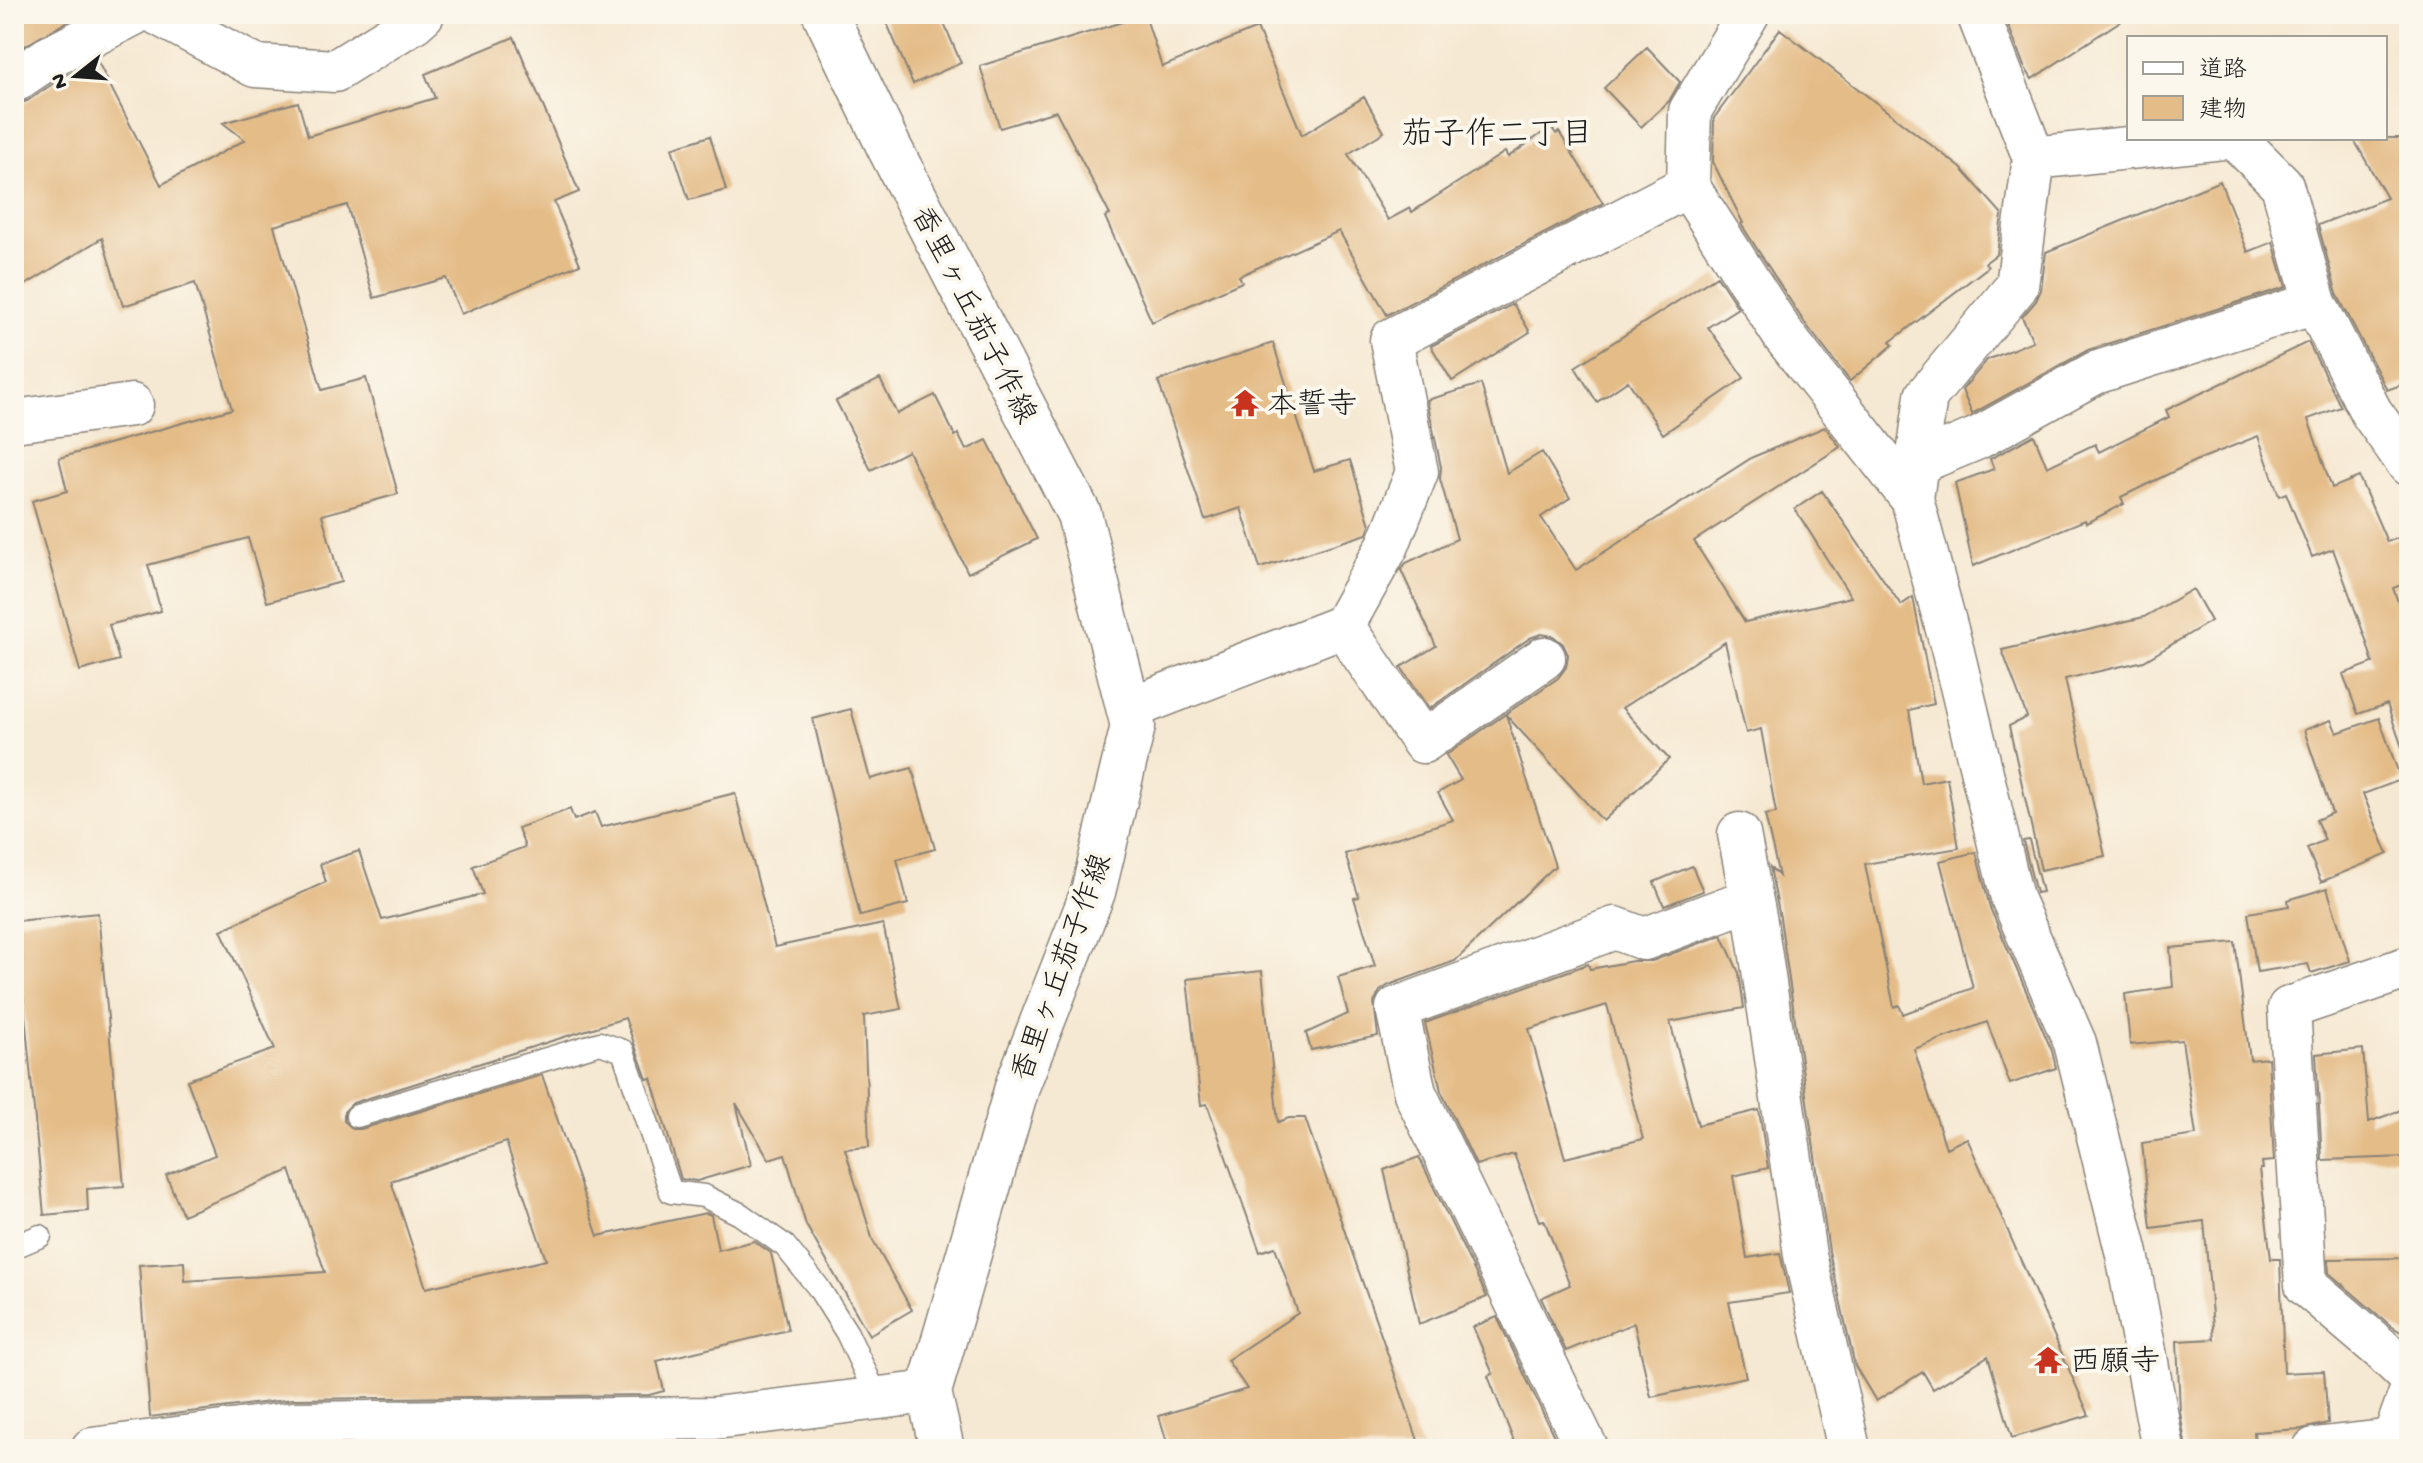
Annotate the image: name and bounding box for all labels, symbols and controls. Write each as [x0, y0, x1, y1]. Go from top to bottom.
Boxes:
north arrow [36, 36, 116, 116]
legend [2127, 36, 2387, 140]
text: 道路 [2199, 56, 2247, 86]
text: N [46, 70, 75, 91]
text: 建物 [2199, 96, 2247, 126]
district label: 茄子作二丁目 [1401, 116, 1593, 156]
street label: 香里ヶ丘茄子作線 [901, 200, 1043, 431]
temple icon: 本誓寺 [1230, 388, 1260, 418]
place label: 本誓寺 [1267, 388, 1357, 425]
street label: 香里ヶ丘茄子作線 [1005, 849, 1122, 1087]
temple icon: 西願寺 [2033, 1345, 2063, 1375]
place label: 西願寺 [2070, 1345, 2160, 1382]

